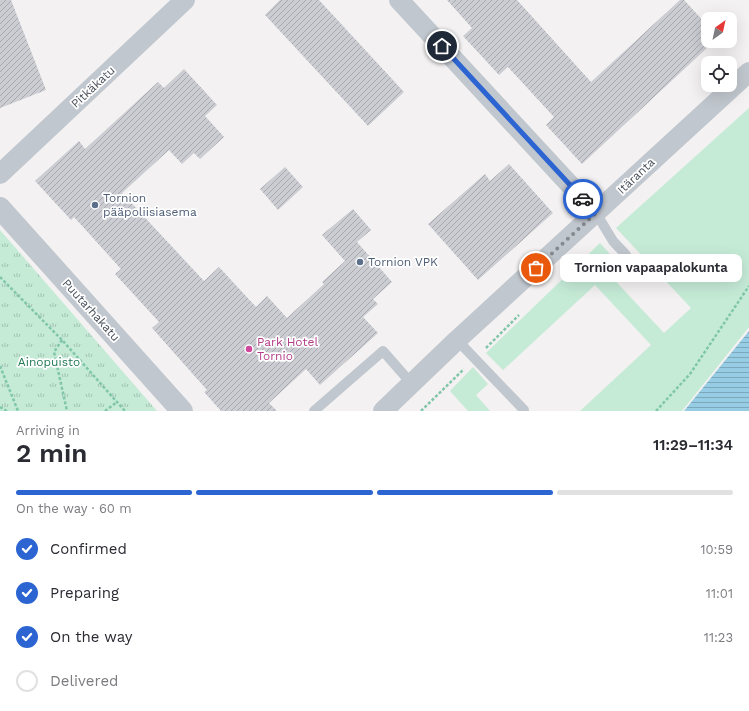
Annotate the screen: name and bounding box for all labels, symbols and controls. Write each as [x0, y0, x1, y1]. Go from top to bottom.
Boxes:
north arrow [701, 12, 737, 48]
map controls [701, 12, 737, 92]
pin [425, 29, 459, 63]
icon: home [431, 35, 453, 57]
button: locate [701, 56, 737, 92]
street label: Pitkäkatu [68, 63, 118, 111]
street label: Itäranta [614, 155, 658, 197]
courier [563, 179, 603, 219]
icon: car [572, 188, 594, 210]
place label: Tornion pääpoliisiasema [103, 191, 197, 219]
marker: Tornion pääpoliisiasema [90, 200, 100, 210]
pin [519, 251, 553, 285]
callout: Tornion vapaapalokunta [560, 254, 742, 282]
place label: Tornion VPK [368, 255, 438, 269]
marker: Tornion VPK [355, 257, 365, 267]
icon: bag [525, 257, 547, 279]
text: Tornion vapaapalokunta [574, 260, 728, 275]
street label: Puutarhakatu [59, 276, 123, 344]
place label: Park Hotel Tornio [257, 335, 318, 363]
marker: Park Hotel Tornio [244, 344, 254, 354]
park label: Ainopuisto [18, 355, 80, 369]
text: Arriving in [16, 423, 80, 438]
text: 11:29–11:34 [653, 436, 733, 454]
text: 2 min [16, 438, 87, 468]
text: On the way · 60 m [16, 501, 132, 516]
icon: check [16, 538, 38, 560]
text: Confirmed [50, 540, 127, 558]
text: 10:59 [700, 542, 733, 557]
icon: check [16, 582, 38, 604]
text: Preparing [50, 584, 119, 602]
text: 11:01 [706, 586, 733, 601]
icon: check [16, 626, 38, 648]
text: On the way [50, 628, 132, 646]
text: 11:23 [704, 630, 733, 645]
text: Delivered [50, 672, 118, 690]

